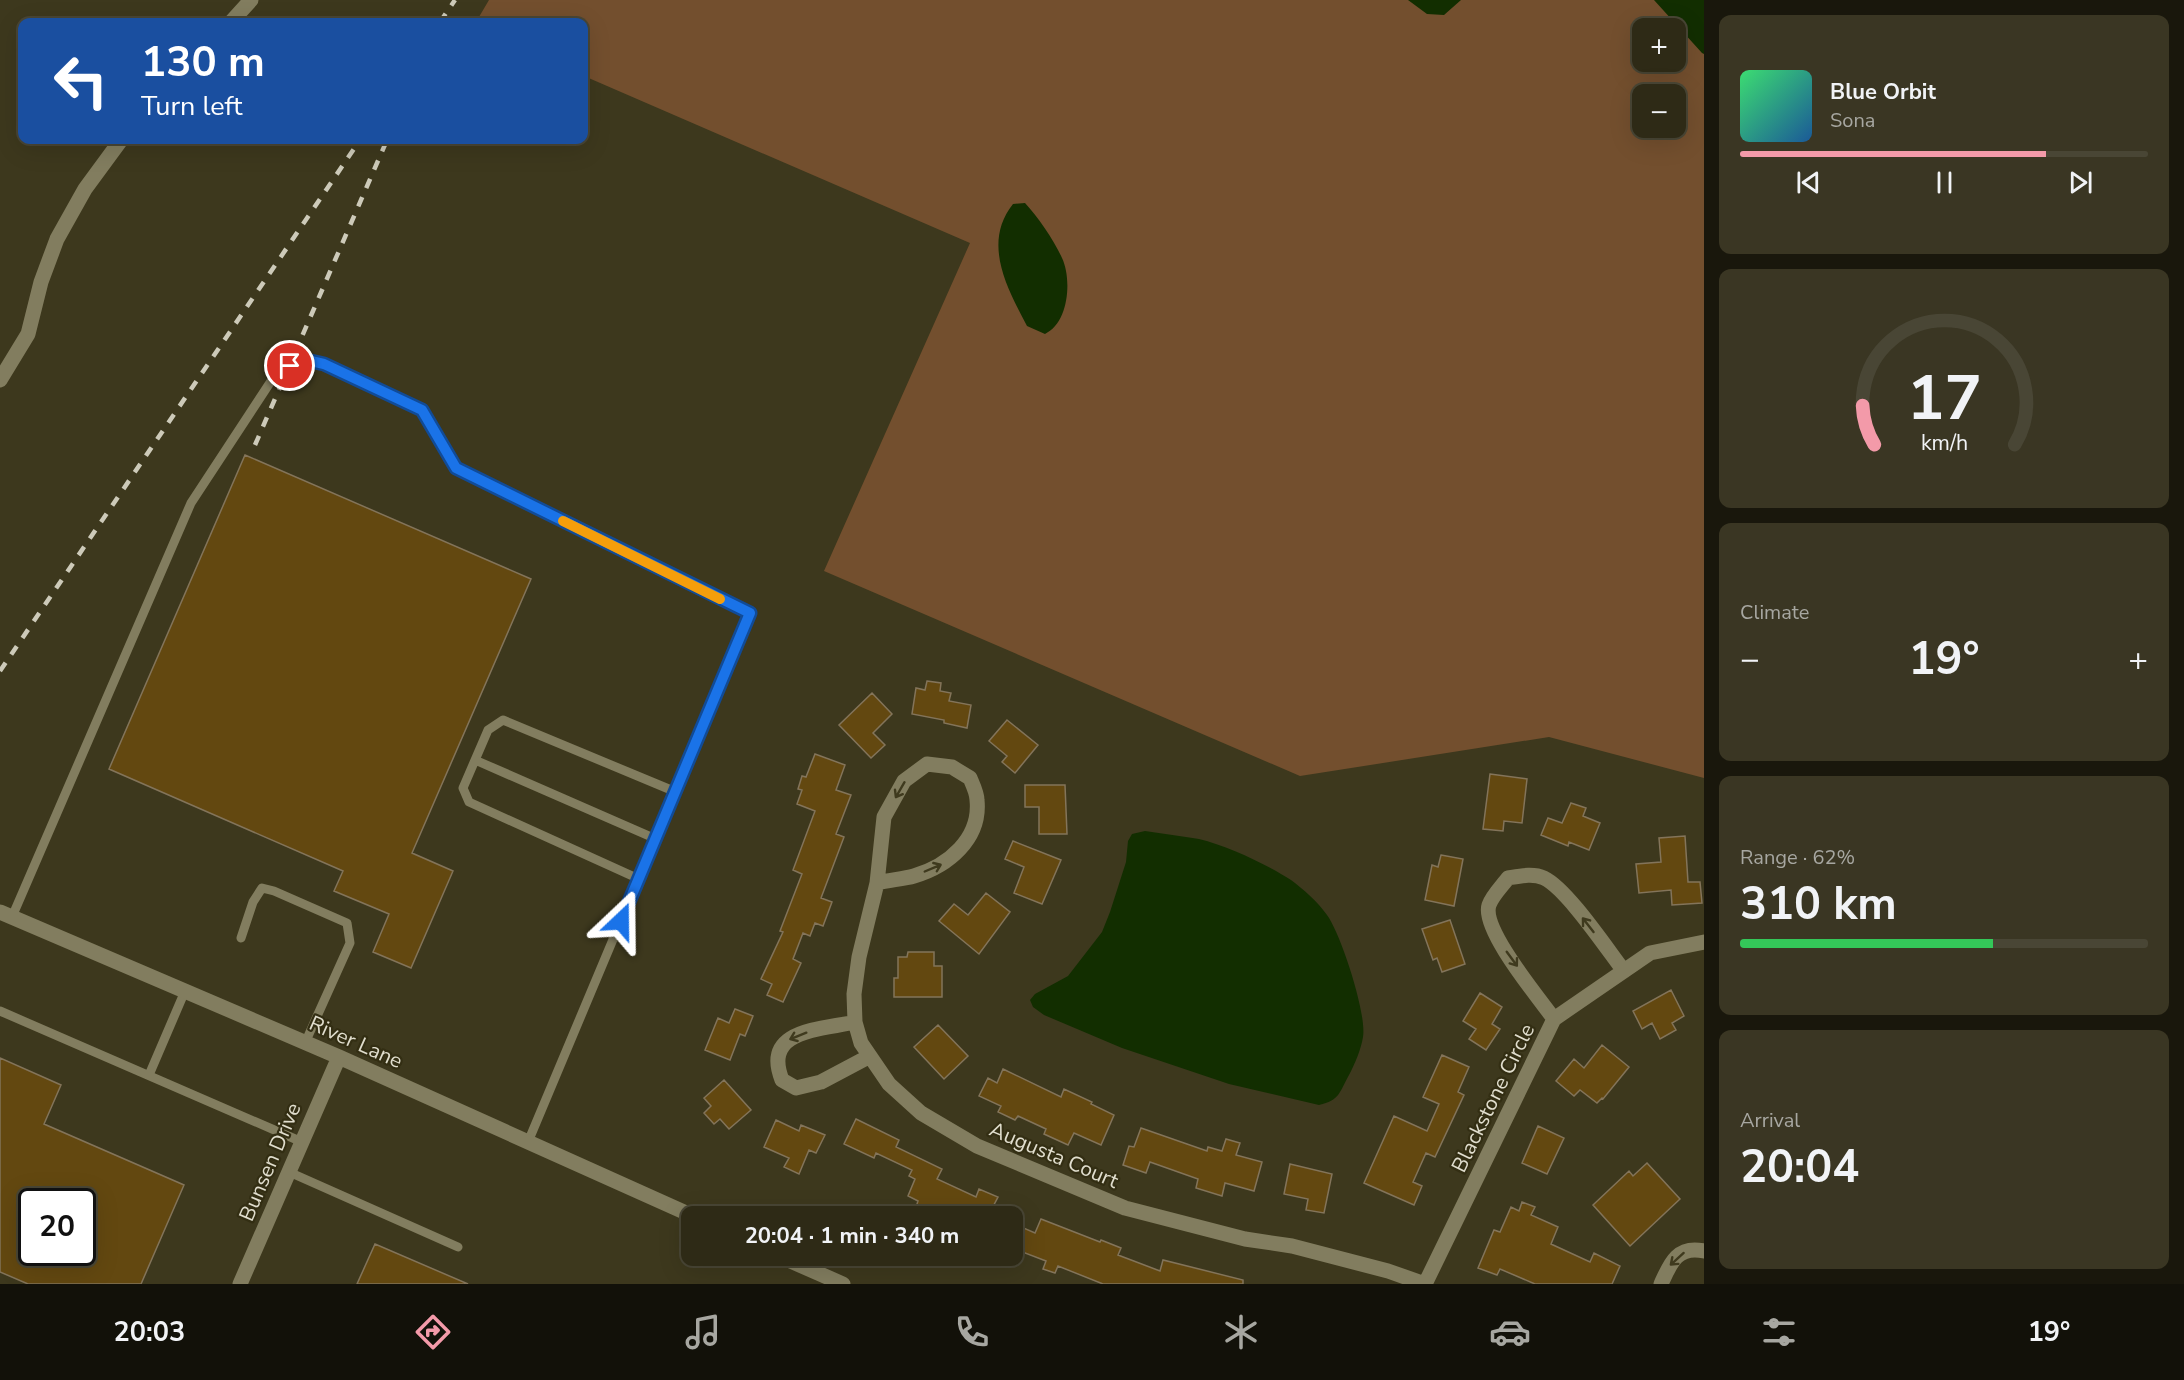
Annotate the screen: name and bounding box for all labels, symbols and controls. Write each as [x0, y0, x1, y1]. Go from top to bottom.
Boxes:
map controls [1632, 18, 1686, 138]
button: + [1632, 18, 1686, 72]
text: 130 m [141, 34, 265, 91]
icon: left [42, 42, 120, 120]
text: Blue Orbit [1830, 77, 1936, 107]
button: − [1632, 84, 1686, 138]
text: Turn left [141, 88, 242, 125]
text: Sona [1830, 107, 1875, 134]
icon: previous [1792, 166, 1825, 199]
icon: pause [1928, 166, 1961, 199]
icon: next [2064, 166, 2097, 199]
pin [264, 340, 315, 391]
icon: arrive [273, 349, 306, 382]
text: 17 [1907, 356, 1981, 441]
text: km/h [1920, 429, 1968, 459]
text: Climate [1740, 599, 1809, 626]
text: 19° [1908, 629, 1980, 690]
text: − [1740, 637, 1760, 682]
text: + [2128, 637, 2148, 682]
one-way arrow [893, 781, 905, 798]
text: Range · 62% [1740, 844, 1855, 871]
one-way arrow [924, 862, 942, 873]
text: 310 km [1740, 874, 1897, 935]
position arrow [589, 889, 653, 953]
one-way arrow [1582, 917, 1595, 933]
one-way arrow [1505, 951, 1518, 967]
street label: River Lane [305, 1009, 407, 1075]
street label: Blackstone Circle [1445, 1019, 1541, 1177]
one-way arrow [790, 1031, 808, 1042]
street label: Bunsen Drive [232, 1098, 308, 1226]
text: Arrival [1740, 1107, 1800, 1134]
street label: Augusta Court [985, 1115, 1123, 1195]
text: 20:04 [1740, 1137, 1859, 1198]
speed limit sign: 20 [18, 1188, 96, 1266]
text: 20:04 · 1 min · 340 m [745, 1221, 959, 1251]
one-way arrow [1669, 1252, 1684, 1266]
icon: directions [412, 1311, 454, 1353]
icon: music [682, 1311, 724, 1353]
icon: phone [951, 1311, 993, 1353]
icon: climate [1220, 1311, 1262, 1353]
icon: car [1489, 1311, 1531, 1353]
icon: filters [1758, 1311, 1800, 1353]
text: 20:03 [114, 1314, 185, 1351]
text: 19° [2028, 1314, 2070, 1351]

